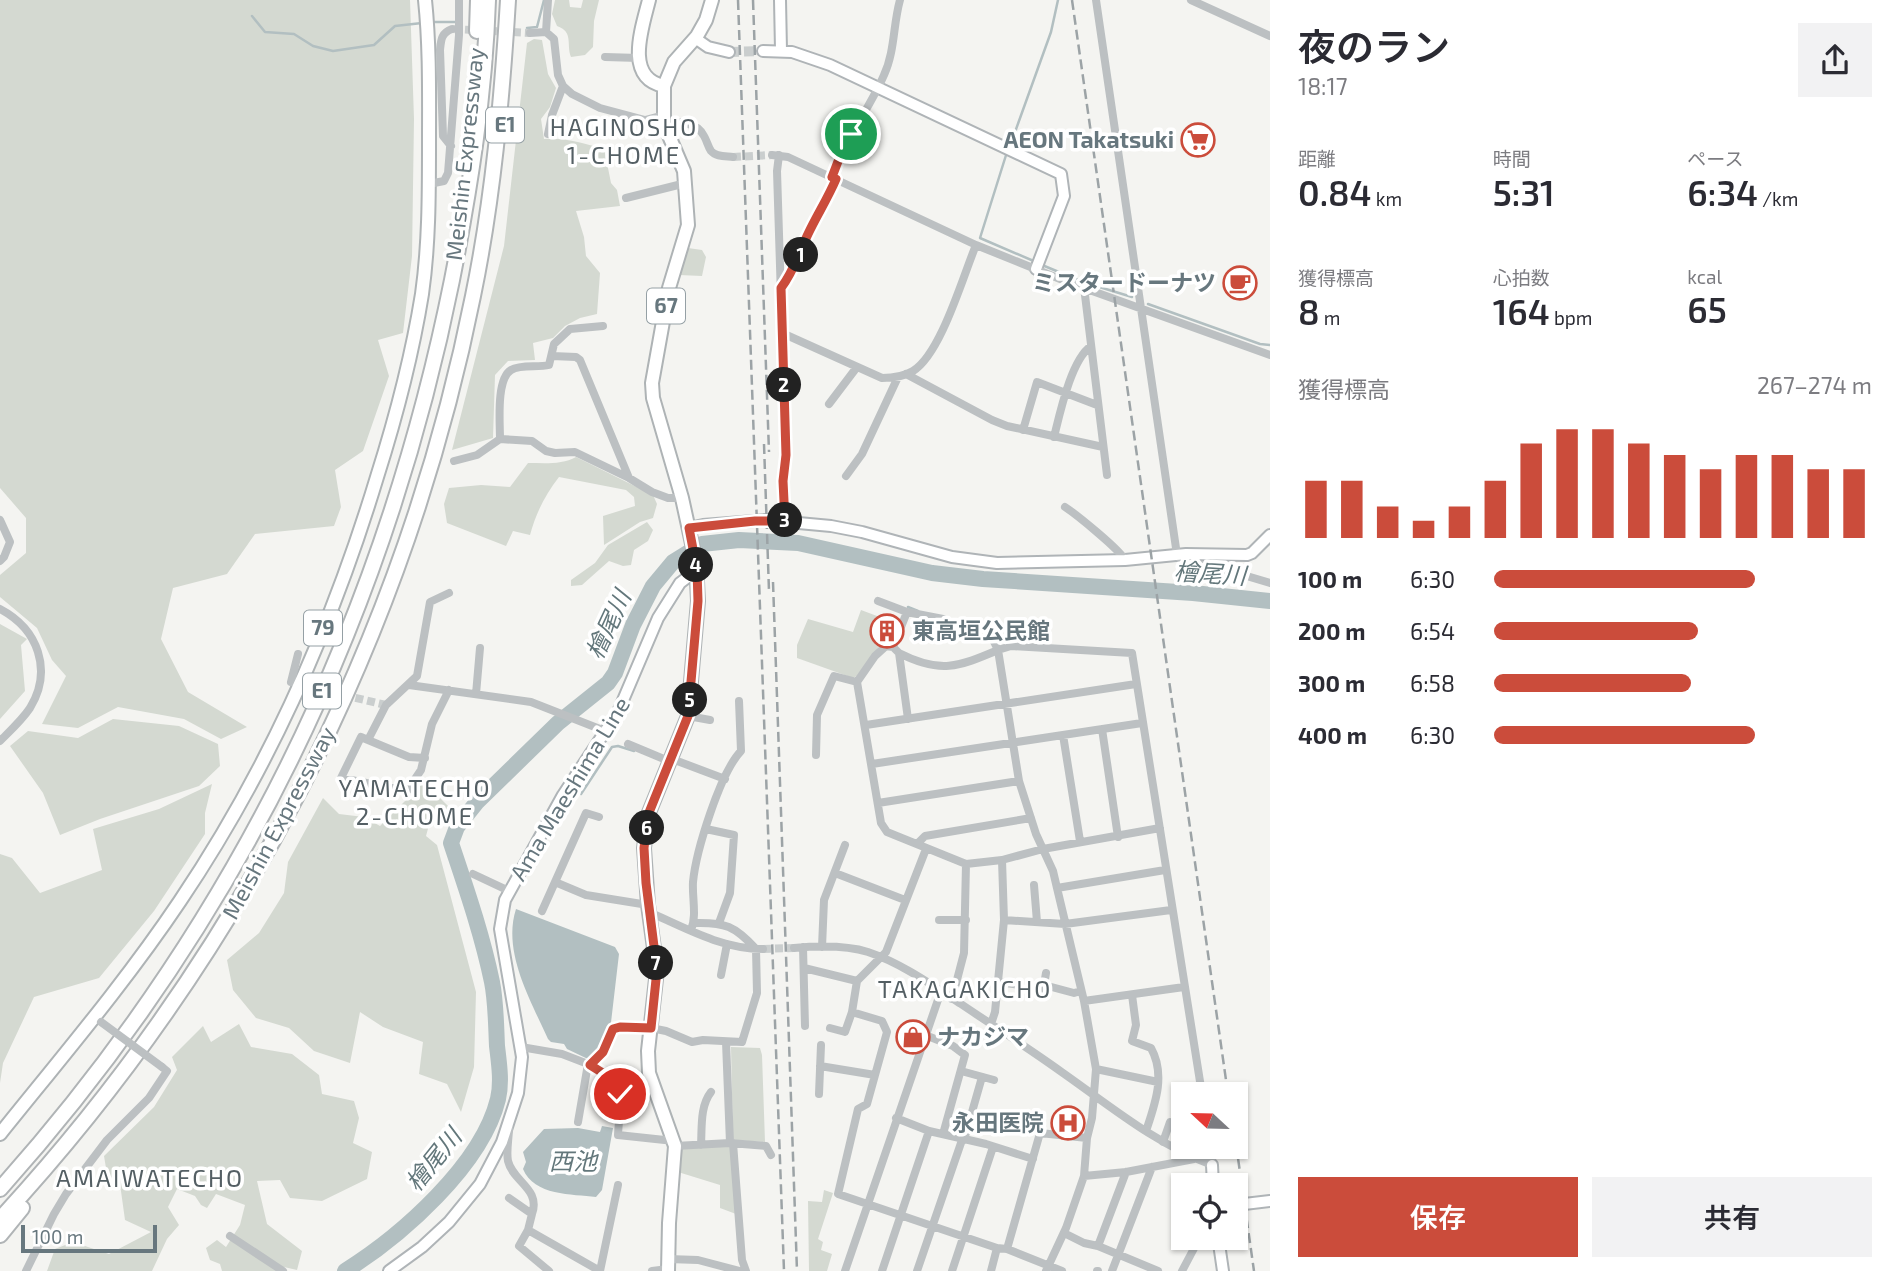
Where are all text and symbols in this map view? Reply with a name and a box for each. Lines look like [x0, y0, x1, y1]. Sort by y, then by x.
text: 夜のラン [1298, 23, 1450, 69]
button: share [1798, 23, 1872, 97]
street label: Meishin Expressway [439, 46, 489, 262]
text: 18:17 [1298, 72, 1347, 100]
pin [821, 104, 881, 164]
road number: E1 [486, 108, 524, 142]
district label: HAGINOSHO 1-CHOME [550, 112, 698, 169]
icon: arrive [832, 115, 870, 153]
supermarket icon: AEON Takatsuki [1179, 121, 1217, 159]
place label: AEON Takatsuki [1004, 125, 1174, 153]
text: 距離 [1298, 147, 1336, 170]
text: 時間 [1493, 147, 1531, 170]
text: ペース [1687, 147, 1743, 170]
text: 0.84 [1298, 171, 1372, 213]
text: 5:31 [1493, 171, 1555, 213]
text: 6:34 [1687, 171, 1758, 213]
text: km [1372, 187, 1402, 210]
text: /km [1758, 187, 1798, 210]
pin: 1 [784, 238, 818, 272]
text: 1 [796, 243, 805, 266]
cafe icon: ミスタードーナツ [1221, 264, 1259, 302]
text: kcal [1687, 265, 1722, 288]
text: 獲得標高 [1298, 266, 1374, 289]
text: 心拍数 [1493, 266, 1550, 289]
place label: ミスタードーナツ [1032, 268, 1216, 296]
road number: 67 [647, 288, 685, 324]
text: 65 [1687, 288, 1727, 330]
text: 8 [1298, 290, 1320, 332]
text: 164 [1493, 290, 1550, 332]
text: m [1320, 306, 1340, 329]
text: bpm [1550, 306, 1592, 329]
pin: 2 [766, 368, 802, 402]
text: 267–274 m [1757, 371, 1872, 399]
text: 2 [778, 373, 789, 396]
text: 獲得標高 [1298, 375, 1390, 403]
pin: 3 [768, 503, 802, 538]
text: 3 [779, 508, 790, 531]
pin: 4 [678, 548, 714, 582]
text: 4 [689, 553, 702, 576]
water label: 檜尾川 [1173, 556, 1250, 590]
text: 100 m [1298, 565, 1362, 593]
text: 6:30 [1410, 565, 1455, 593]
water label: 檜尾川 [579, 583, 637, 663]
road number: 79 [304, 610, 342, 646]
building icon: 東高垣公民館 [868, 612, 906, 650]
place label: 東高垣公民館 [912, 616, 1050, 644]
text: 200 m [1298, 617, 1366, 645]
text: 6:54 [1410, 617, 1455, 645]
text: 300 m [1298, 669, 1365, 697]
text: 6:58 [1410, 669, 1455, 697]
road number: E1 [303, 674, 341, 708]
pin: 5 [672, 682, 708, 718]
text: 5 [684, 688, 695, 711]
street label: Ama Maeshima Line [503, 692, 635, 885]
street label: Meishin Expressway [215, 721, 341, 924]
text: 400 m [1298, 721, 1367, 749]
text: 6:30 [1410, 721, 1455, 749]
district label: YAMATECHO 2-CHOME [339, 773, 491, 830]
pin: 6 [630, 810, 664, 846]
text: 6 [641, 816, 652, 839]
pin: 7 [638, 946, 674, 981]
text: 7 [650, 951, 661, 974]
district label: TAKAGAKICHO [878, 974, 1052, 1003]
shop icon: ナカジマ [894, 1018, 932, 1056]
place label: ナカジマ [937, 1022, 1029, 1050]
pin [590, 1064, 650, 1124]
icon: check [601, 1075, 639, 1113]
north arrow [1171, 1082, 1248, 1158]
map controls [1171, 1082, 1248, 1250]
hospital icon: 永田医院 [1049, 1104, 1087, 1142]
place label: 永田医院 [952, 1108, 1044, 1136]
water label: 檜尾川 [399, 1120, 469, 1196]
water label: 西池 [549, 1146, 599, 1175]
district label: AMAIWATECHO [56, 1163, 244, 1192]
button: locate [1171, 1173, 1248, 1250]
button: 保存 [1298, 1177, 1578, 1257]
button: 共有 [1592, 1177, 1872, 1257]
scale bar [21, 1222, 158, 1254]
text: 100 m [32, 1225, 83, 1248]

